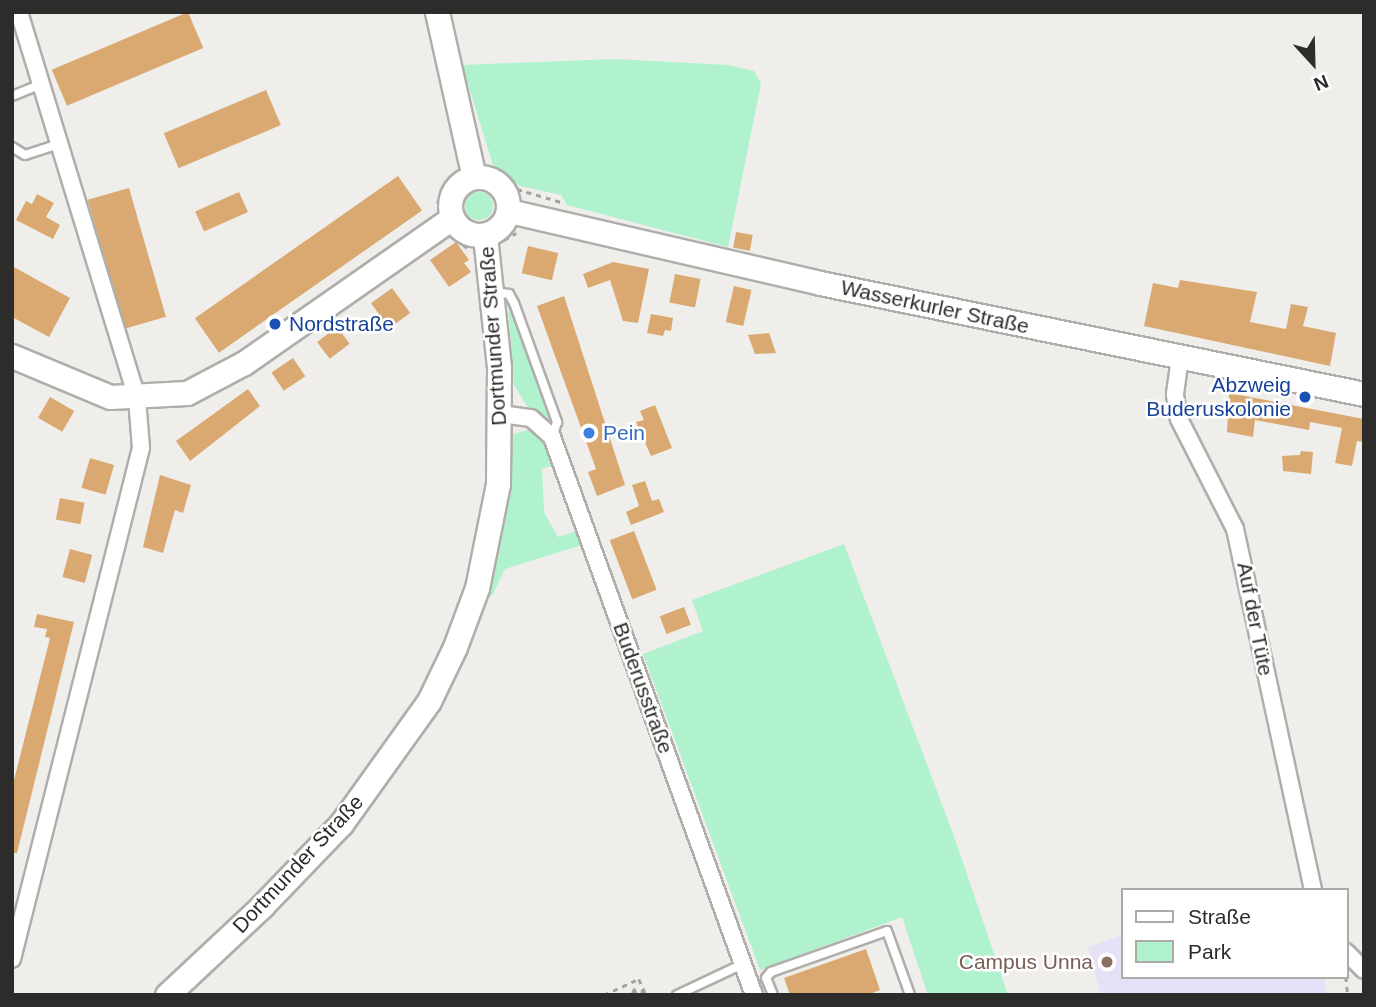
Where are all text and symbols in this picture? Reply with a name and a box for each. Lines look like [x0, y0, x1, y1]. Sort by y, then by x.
north arrow [1278, 28, 1348, 98]
text: N [1311, 71, 1331, 95]
street label: Dortmunder Straße [474, 245, 512, 427]
street label: Wasserkurler Straße [839, 275, 1031, 339]
place label: Nordstraße [289, 311, 394, 337]
marker: Nordstraße [267, 316, 283, 332]
place label: Abzweig Buderuskolonie [1146, 372, 1291, 422]
marker: Abzweig Buderuskolonie [1297, 389, 1313, 405]
place label: Pein [603, 420, 645, 446]
marker: Pein [581, 425, 597, 441]
street label: Auf der Tüte [1232, 560, 1278, 678]
street label: Buderusstraße [608, 619, 678, 757]
street label: Dortmunder Straße [227, 790, 369, 938]
legend [1120, 888, 1348, 979]
text: Straße [1188, 905, 1251, 928]
text: Park [1188, 940, 1231, 963]
place label: Campus Unna [959, 949, 1093, 975]
marker: Campus Unna [1099, 954, 1115, 970]

